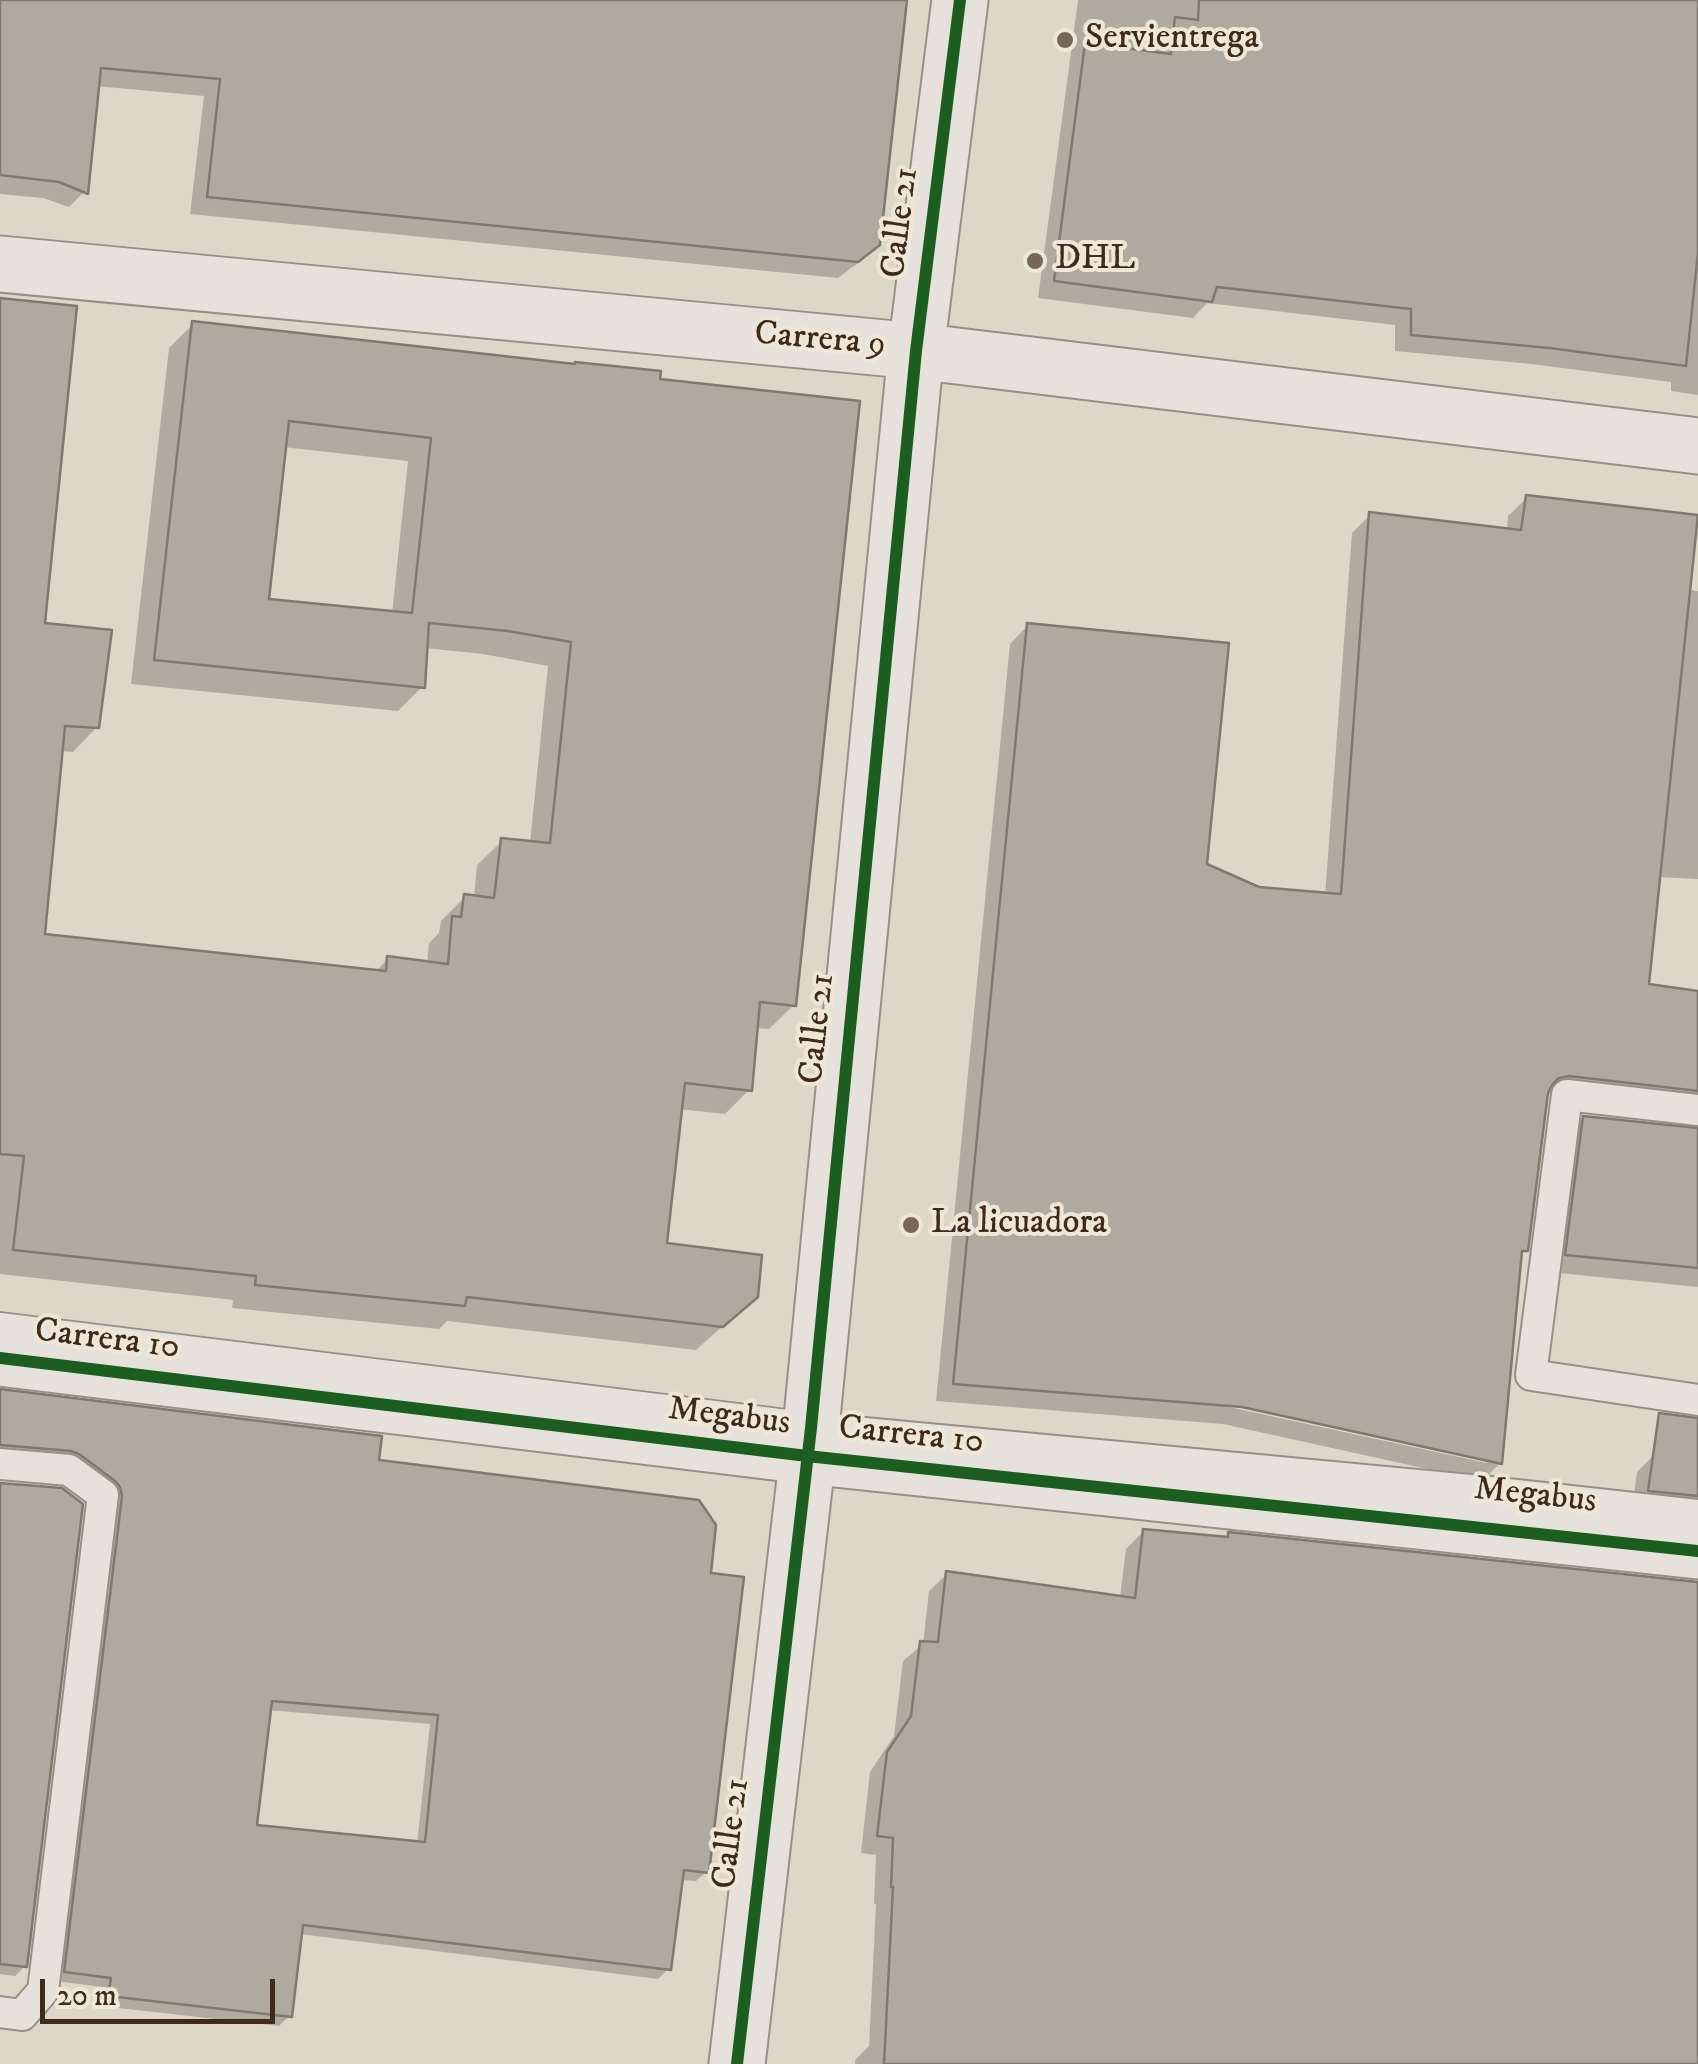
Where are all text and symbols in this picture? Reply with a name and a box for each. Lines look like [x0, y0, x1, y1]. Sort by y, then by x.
place label: Servientrega [1085, 19, 1259, 61]
marker: Servientrega [1054, 29, 1076, 51]
street label: Calle 21 [874, 165, 930, 281]
place label: DHL [1055, 240, 1135, 282]
marker: DHL [1024, 250, 1046, 272]
street label: Carrera 9 [753, 314, 887, 368]
street label: Calle 21 [792, 972, 846, 1086]
place label: La licuadora [931, 1204, 1107, 1246]
marker: La licuadora [900, 1214, 922, 1236]
street label: Carrera 10 [32, 1311, 182, 1371]
street label: Megabus [665, 1390, 793, 1446]
street label: Carrera 10 [836, 1409, 986, 1465]
street label: Megabus [1472, 1470, 1598, 1524]
street label: Calle 21 [705, 1776, 761, 1892]
scale bar [45, 1959, 280, 2021]
text: 20 m [57, 1978, 117, 2015]

